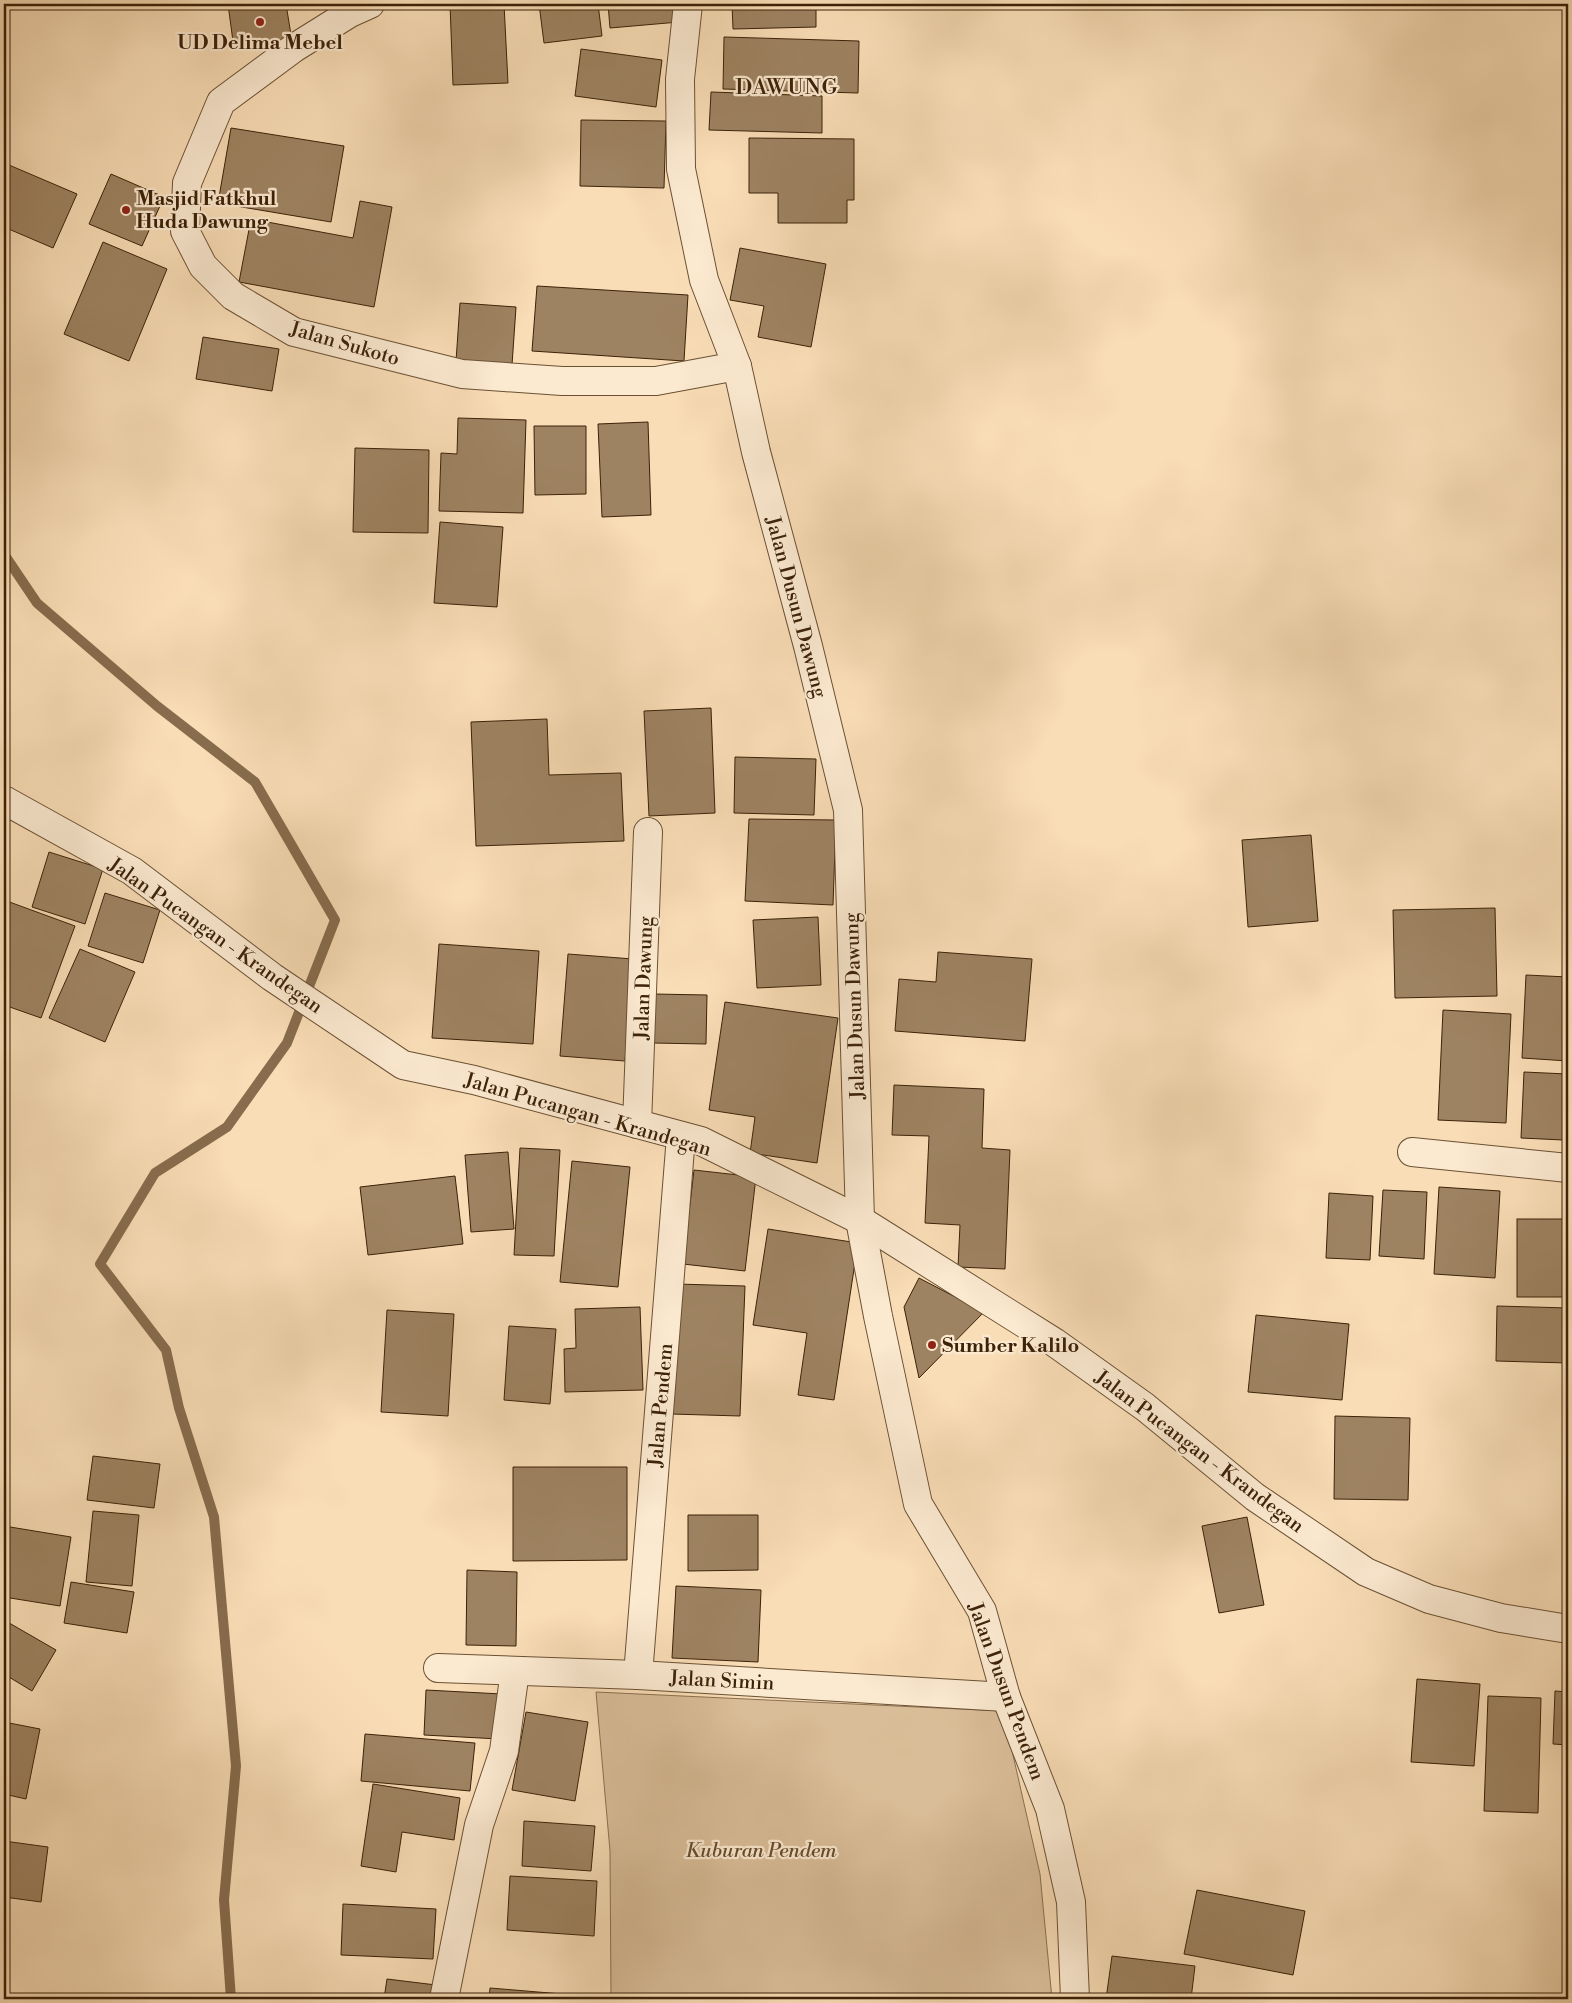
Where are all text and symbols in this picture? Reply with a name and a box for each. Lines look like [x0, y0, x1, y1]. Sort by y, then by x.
marker: UD Delima Mebel [254, 16, 266, 28]
place label: UD Delima Mebel [177, 31, 343, 56]
district label: DAWUNG [735, 74, 839, 101]
place label: Masjid Fatkhul Huda Dawung [136, 187, 277, 235]
marker: Masjid Fatkhul Huda Dawung [120, 204, 132, 216]
street label: Jalan Sukoto [286, 317, 402, 372]
street label: Jalan Dusun Dawung [759, 513, 832, 701]
street label: Jalan Pucangan - Krandegan [102, 852, 327, 1020]
street label: Jalan Dusun Dawung [840, 912, 871, 1101]
street label: Jalan Dawung [630, 915, 659, 1041]
street label: Jalan Pucangan - Krandegan [460, 1068, 714, 1163]
place label: Sumber Kalilo [942, 1334, 1079, 1359]
marker: Sumber Kalilo [926, 1339, 938, 1351]
street label: Jalan Pendem [644, 1342, 679, 1469]
street label: Jalan Pucangan - Krandegan [1089, 1365, 1309, 1539]
street label: Jalan Dusun Pendem [961, 1598, 1050, 1784]
street label: Jalan Simin [668, 1666, 775, 1697]
park label: Kuburan Pendem [686, 1839, 837, 1864]

